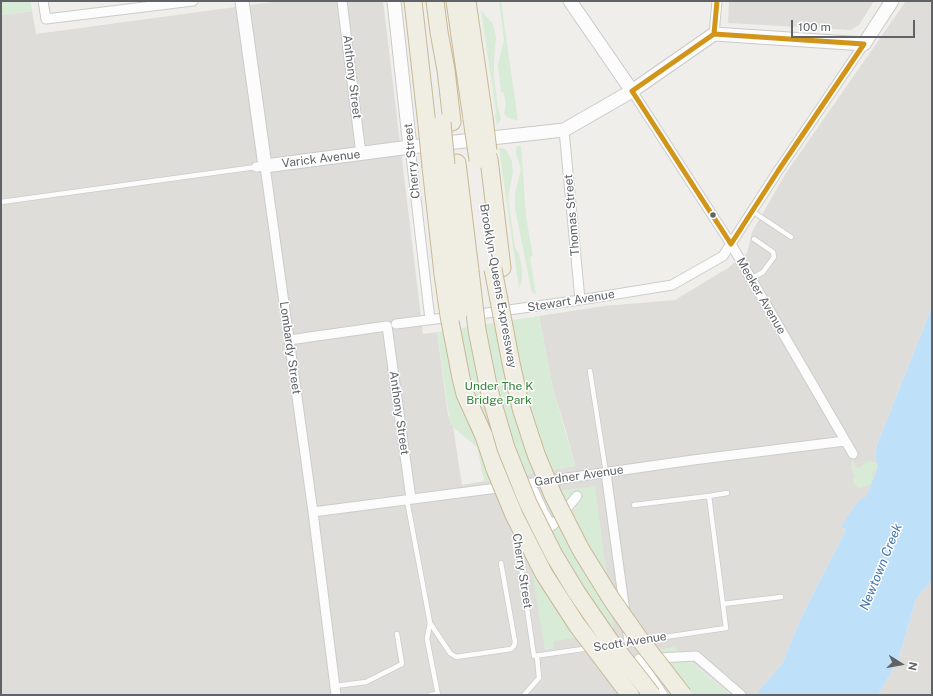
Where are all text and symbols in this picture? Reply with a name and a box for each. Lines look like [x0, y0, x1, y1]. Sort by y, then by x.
scale bar [793, 12, 917, 38]
text: 100 m [798, 20, 831, 34]
street label: Anthony Street [340, 34, 364, 120]
street label: Cherry Street [401, 123, 423, 199]
street label: Varick Avenue [281, 147, 361, 171]
street label: Thomas Street [561, 174, 583, 256]
street label: Brooklyn-Queens Expressway [476, 203, 520, 369]
unlabelled marker [708, 210, 718, 220]
street label: Meeker Avenue [733, 255, 789, 337]
street label: Stewart Avenue [526, 287, 616, 315]
street label: Lombardy Street [276, 301, 304, 395]
street label: Anthony Street [386, 370, 412, 456]
park label: Under The K Bridge Park [465, 379, 533, 407]
street label: Gardner Avenue [534, 463, 624, 489]
water label: Newtown Creek [856, 521, 906, 613]
street label: Cherry Street [509, 532, 535, 610]
street label: Scott Avenue [592, 629, 668, 655]
north arrow [881, 644, 921, 684]
text: N [906, 661, 919, 672]

